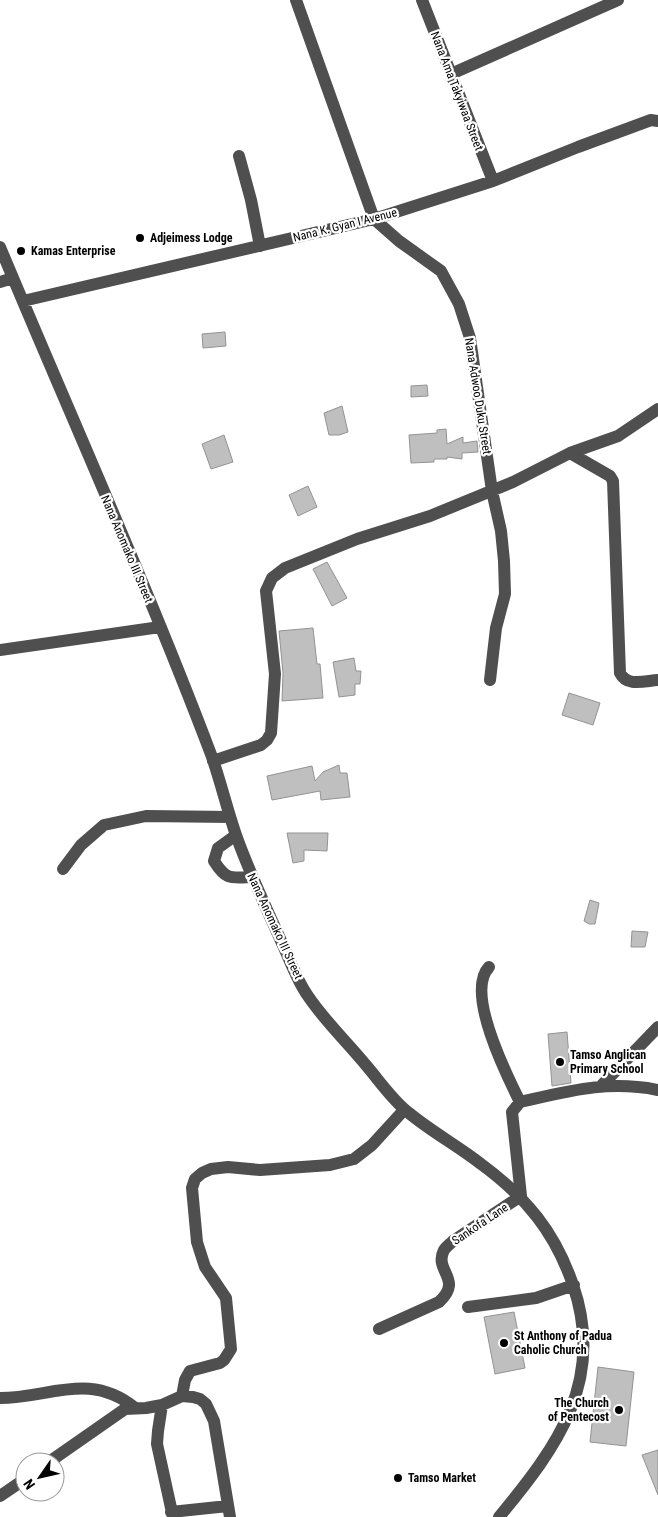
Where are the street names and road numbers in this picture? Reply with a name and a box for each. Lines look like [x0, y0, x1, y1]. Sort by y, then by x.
street label: Nana Ama Takyiwaa Street [428, 29, 486, 153]
street label: Nana K. Gyan I Avenue [292, 205, 399, 245]
street label: Nana Adwoo Duku Street [462, 337, 494, 456]
street label: Nana Anomako III Street [98, 493, 156, 605]
street label: Nana Anomako III Street [244, 871, 306, 982]
street label: Sankofa Lane [449, 1200, 511, 1248]

